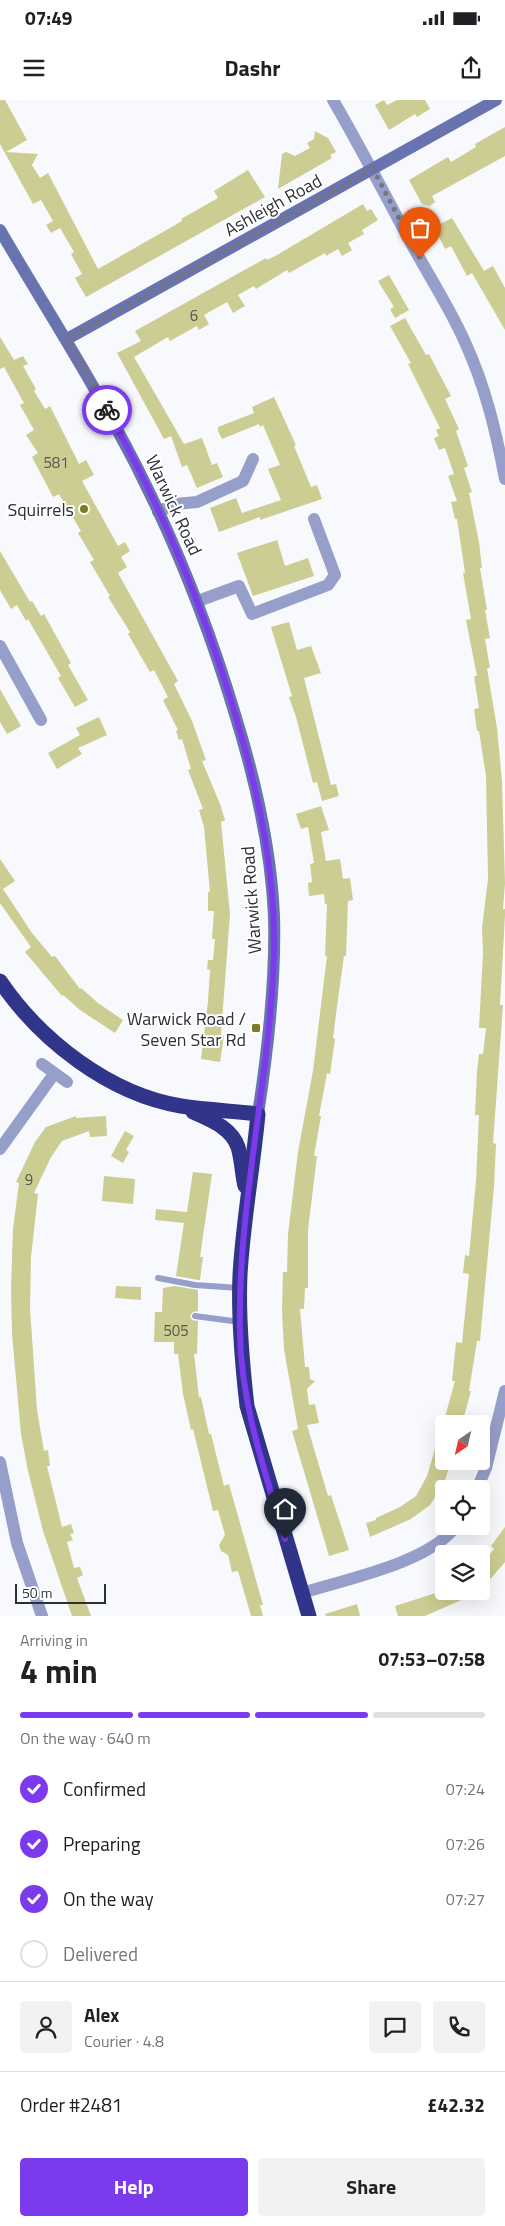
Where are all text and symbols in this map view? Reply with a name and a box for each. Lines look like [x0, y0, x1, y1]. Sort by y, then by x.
text: 07:49 [25, 3, 72, 32]
text: Dashr [224, 51, 281, 85]
icon: menu [20, 54, 48, 82]
icon: share [457, 54, 485, 82]
street label: Ashleigh Road [219, 167, 327, 243]
pin [399, 207, 441, 258]
icon: bag [406, 214, 434, 242]
house number: 6 [190, 304, 198, 327]
courier [82, 385, 132, 435]
icon: bike [93, 396, 121, 424]
street label: Warwick Road [139, 450, 209, 560]
house number: 581 [43, 451, 69, 474]
place label: Squirrels [7, 496, 74, 523]
marker: Squirrels [78, 503, 90, 515]
street label: Warwick Road [234, 845, 268, 955]
place label: Warwick Road / Seven Star Rd [127, 1005, 246, 1053]
marker: Warwick Road / Seven Star Rd [250, 1022, 262, 1034]
house number: 9 [25, 1168, 33, 1191]
house number: 505 [163, 1319, 189, 1342]
north arrow [435, 1415, 490, 1470]
map controls [435, 1415, 490, 1600]
button: locate [435, 1480, 490, 1535]
pin [264, 1488, 306, 1539]
icon: home [271, 1495, 299, 1523]
button: layers [435, 1545, 490, 1600]
scale bar [15, 1581, 106, 1604]
text: 50 m [22, 1582, 52, 1603]
text: Arriving in [20, 1628, 88, 1652]
text: 07:53–07:58 [378, 1644, 485, 1673]
text: 4 min [20, 1647, 98, 1695]
text: On the way · 640 m [20, 1726, 151, 1750]
text: Confirmed [63, 1774, 146, 1803]
icon: check [20, 1775, 48, 1803]
text: 07:24 [446, 1777, 485, 1801]
text: Preparing [63, 1829, 140, 1858]
icon: check [20, 1830, 48, 1858]
text: 07:26 [446, 1832, 485, 1856]
text: On the way [63, 1884, 154, 1913]
icon: check [20, 1885, 48, 1913]
text: 07:27 [446, 1887, 485, 1911]
text: Delivered [63, 1939, 138, 1968]
text: Alex [84, 2000, 119, 2029]
button: person [20, 2001, 72, 2053]
button: chat [369, 2001, 421, 2053]
button: phone [433, 2001, 485, 2053]
text: Courier · 4.8 [84, 2029, 164, 2053]
text: Order #2481 [20, 2090, 122, 2119]
text: £42.32 [427, 2090, 485, 2119]
button: Help [20, 2158, 248, 2216]
button: Share [258, 2158, 485, 2216]

